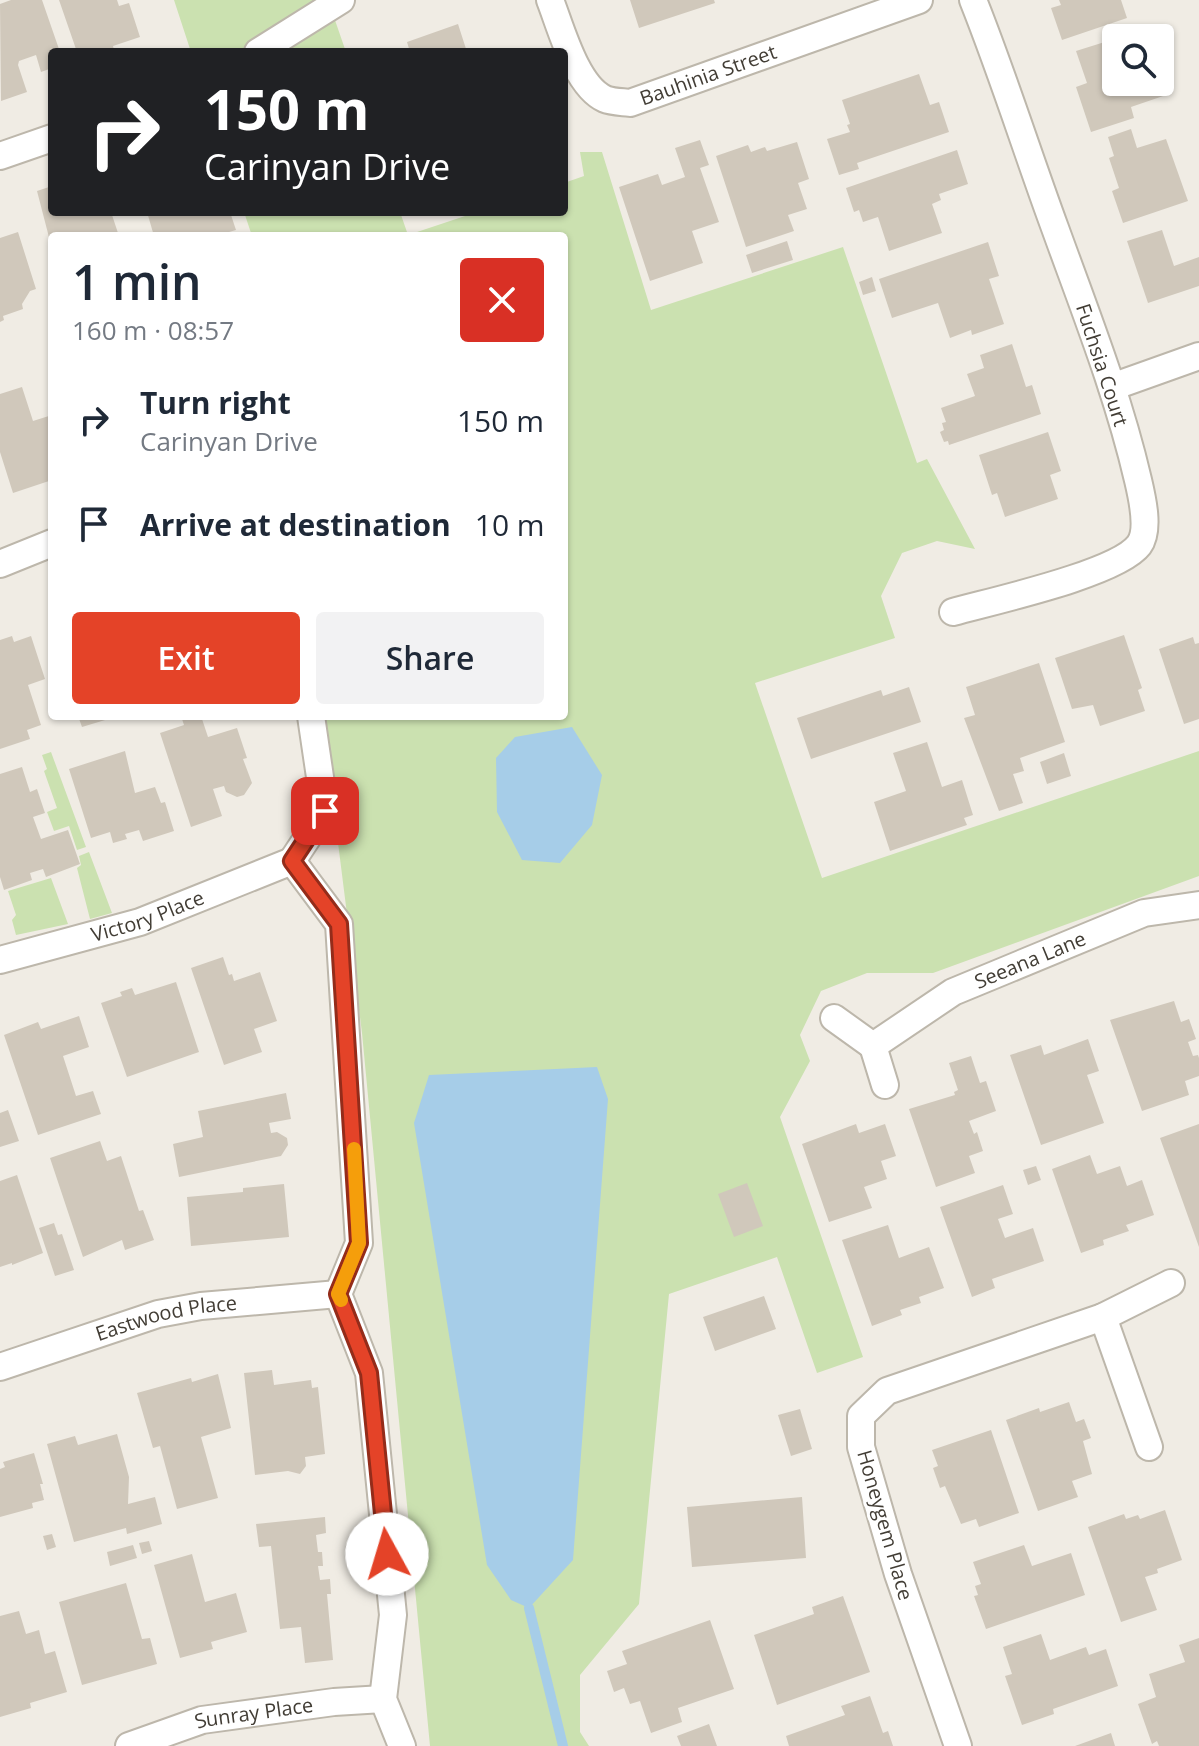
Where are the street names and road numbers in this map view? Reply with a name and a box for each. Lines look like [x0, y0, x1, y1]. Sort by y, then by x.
street label: Bauhinia Street [636, 38, 780, 111]
street label: Fuchsia Court [1070, 300, 1135, 430]
street label: Victory Place [88, 884, 208, 948]
street label: Seeana Lane [970, 925, 1090, 995]
street label: Eastwood Place [92, 1289, 238, 1347]
street label: Honeygem Place [851, 1447, 920, 1603]
street label: Sunray Place [191, 1691, 315, 1735]

